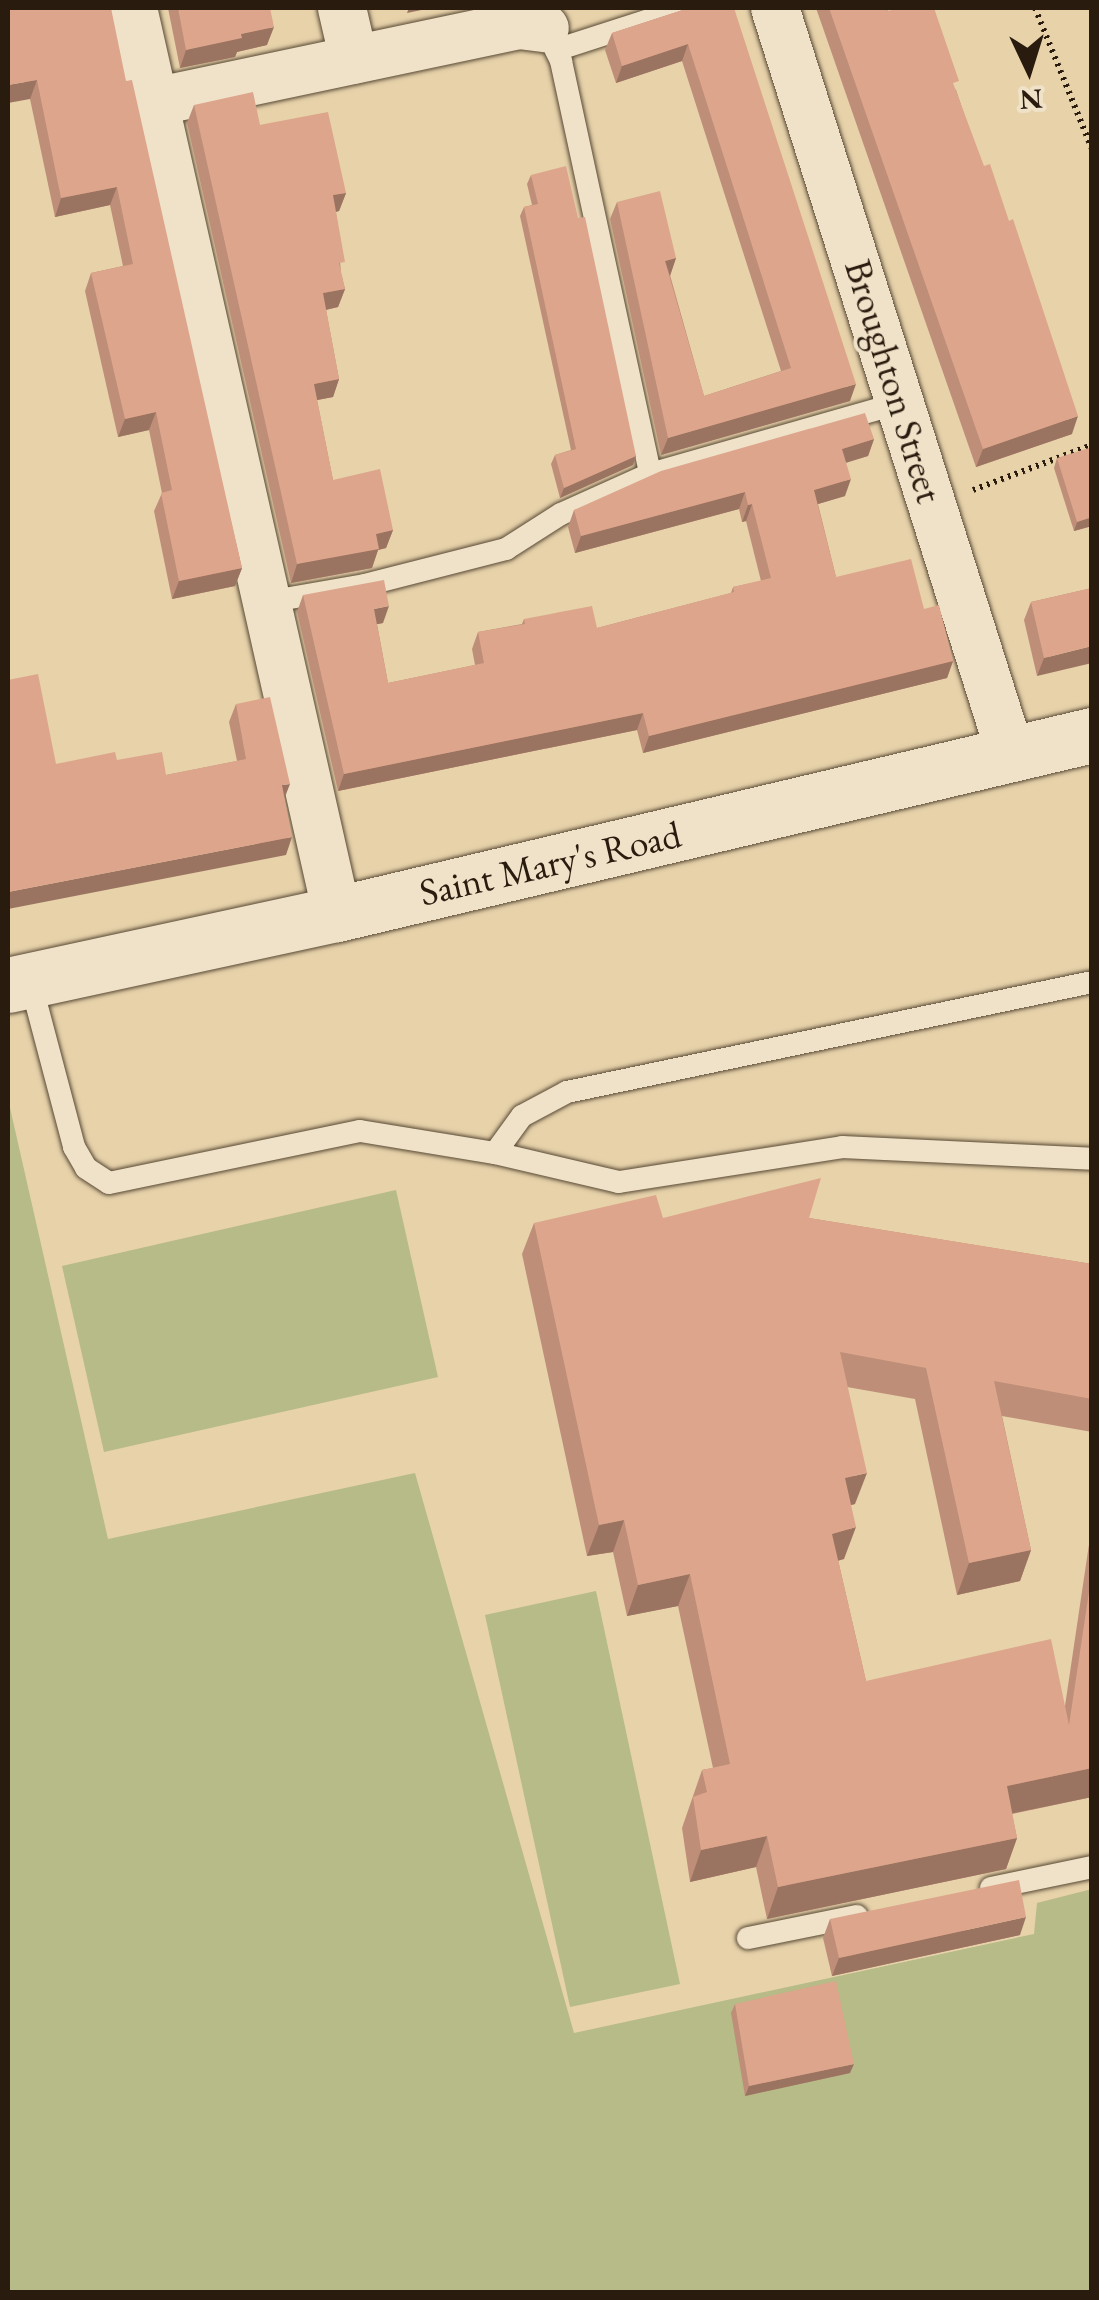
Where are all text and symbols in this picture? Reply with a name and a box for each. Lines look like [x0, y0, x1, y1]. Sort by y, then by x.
north arrow [979, 20, 1079, 120]
text: N [1019, 81, 1044, 119]
street label: Broughton Street [835, 254, 953, 508]
street label: Saint Mary's Road [415, 811, 685, 915]

